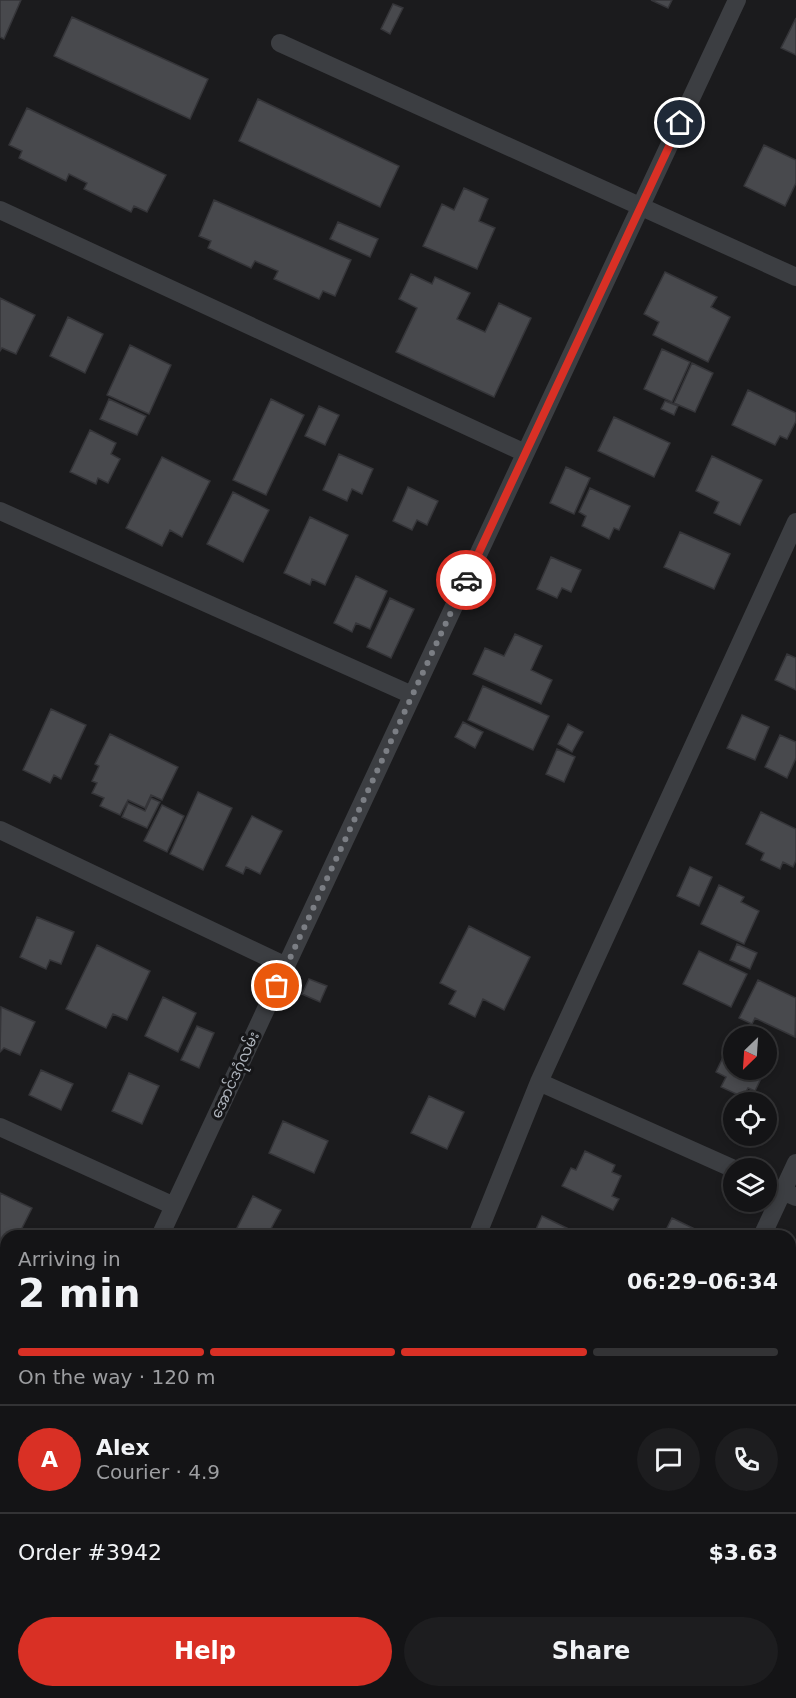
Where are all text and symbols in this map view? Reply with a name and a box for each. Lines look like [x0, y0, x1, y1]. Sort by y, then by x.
pin [654, 97, 705, 148]
icon: home [663, 106, 696, 139]
courier [436, 550, 496, 610]
icon: car [450, 564, 483, 597]
pin [251, 960, 302, 1011]
icon: bag [260, 969, 293, 1002]
north arrow [723, 1026, 777, 1080]
map controls [723, 1026, 777, 1212]
street label: အောင်ဒဂုံလမ်း [206, 1028, 266, 1123]
button: locate [723, 1092, 777, 1146]
button: layers [723, 1158, 777, 1212]
text: Arriving in [18, 1247, 121, 1271]
text: 06:29–06:34 [627, 1269, 778, 1294]
text: 2 min [18, 1271, 140, 1316]
text: On the way · 120 m [18, 1365, 216, 1389]
button: chat [637, 1428, 700, 1491]
button: phone [715, 1428, 778, 1491]
text: Alex [96, 1435, 150, 1460]
text: A [41, 1447, 58, 1472]
text: Courier · 4.9 [96, 1460, 220, 1484]
text: Order #3942 [18, 1540, 162, 1565]
text: $3.63 [708, 1540, 778, 1565]
button: Help [18, 1617, 392, 1686]
button: Share [404, 1617, 778, 1686]

